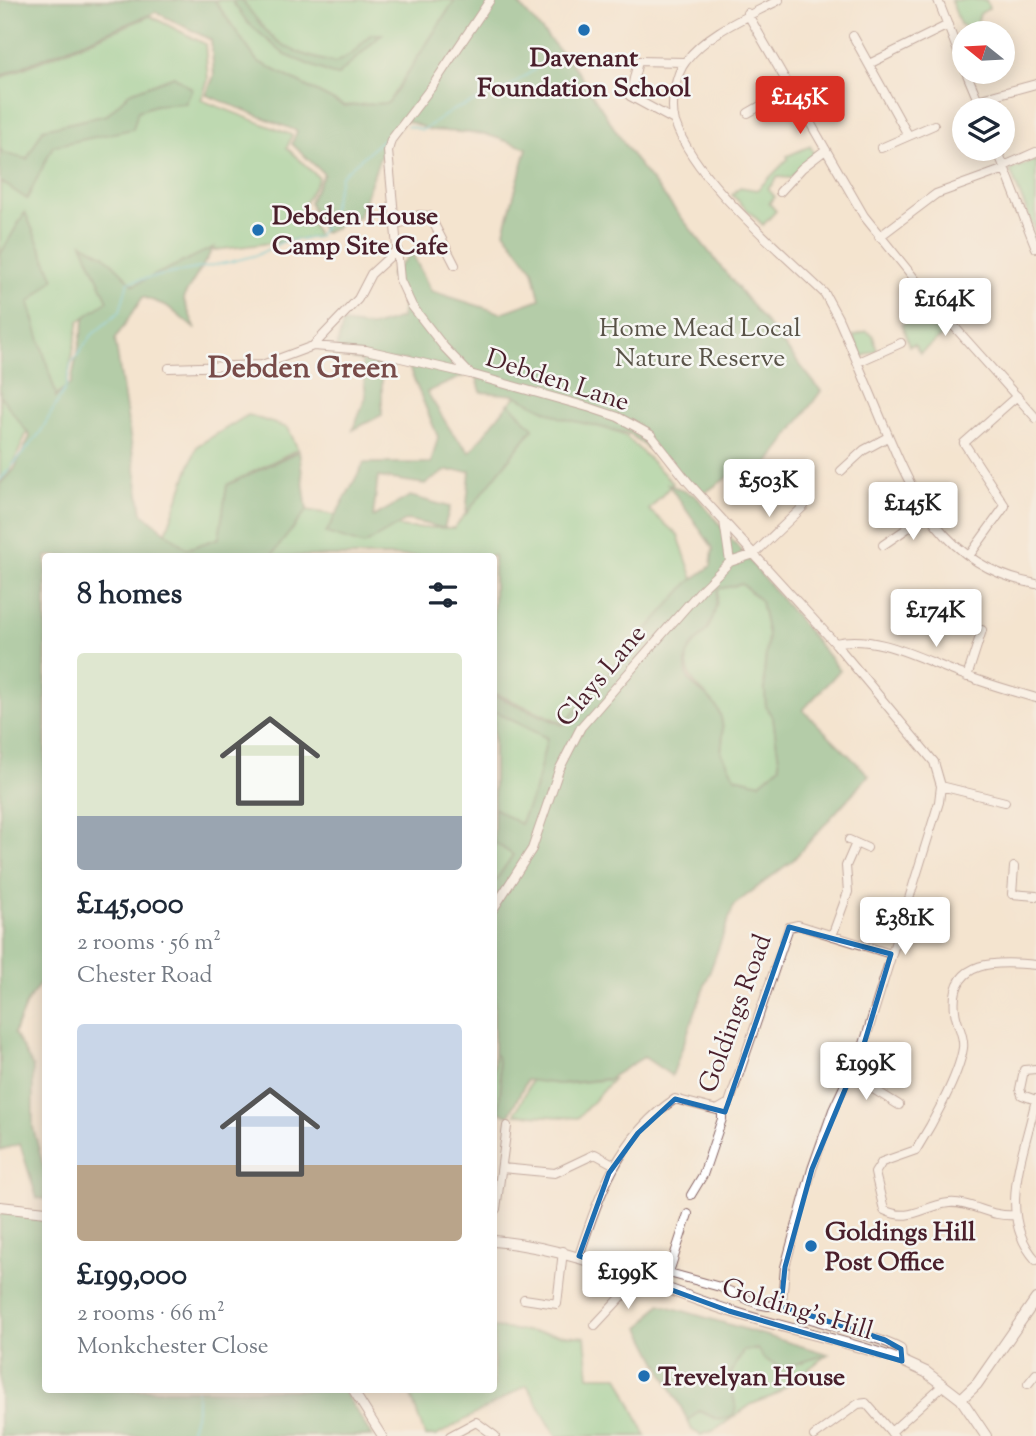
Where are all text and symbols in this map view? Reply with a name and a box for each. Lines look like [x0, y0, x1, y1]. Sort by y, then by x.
north arrow [952, 21, 1015, 84]
map controls [952, 21, 1015, 161]
marker: Davenant Foundation School [576, 22, 592, 38]
place label: Davenant Foundation School [477, 41, 692, 108]
pin: £145K [751, 76, 849, 136]
text: £145K [772, 82, 828, 115]
button: layers [952, 98, 1015, 161]
place label: Debden House Camp Site Cafe [272, 199, 448, 266]
marker: Debden House Camp Site Cafe [250, 222, 266, 238]
pin: £164K [896, 278, 994, 338]
text: £164K [915, 284, 975, 317]
park label: Home Mead Local Nature Reserve [599, 311, 801, 378]
street label: Debden Lane [481, 341, 634, 422]
district label: Debden Green [208, 348, 398, 391]
pin: £503K [720, 460, 818, 519]
text: £503K [740, 465, 798, 498]
pin: £145K [864, 482, 962, 542]
text: £145K [885, 488, 941, 521]
text: 8 homes [77, 574, 182, 617]
icon: filters [424, 576, 462, 614]
pin: £174K [887, 590, 985, 649]
text: £174K [907, 595, 965, 628]
street label: Clays Lane [548, 617, 656, 736]
icon: home [207, 698, 333, 824]
text: £145,000 [77, 884, 184, 927]
pin: £381K [856, 898, 954, 957]
text: £381K [876, 903, 934, 936]
text: 2 rooms · 56 m² [77, 927, 221, 960]
street label: Goldings Road [691, 929, 782, 1098]
text: Chester Road [77, 960, 212, 993]
pin: £199K [817, 1042, 915, 1102]
text: £199K [836, 1048, 896, 1081]
icon: home [207, 1069, 333, 1195]
place label: Goldings Hill Post Office [825, 1215, 976, 1282]
marker: Goldings Hill Post Office [803, 1238, 819, 1254]
pin: £199K [579, 1252, 677, 1311]
text: £199,000 [77, 1255, 187, 1298]
text: £199K [598, 1257, 658, 1290]
street label: Golding's Hill [717, 1270, 878, 1351]
text: 2 rooms · 66 m² [77, 1298, 225, 1331]
text: Monkchester Close [77, 1331, 269, 1364]
place label: Trevelyan House [658, 1360, 845, 1397]
marker: Trevelyan House [636, 1368, 652, 1384]

